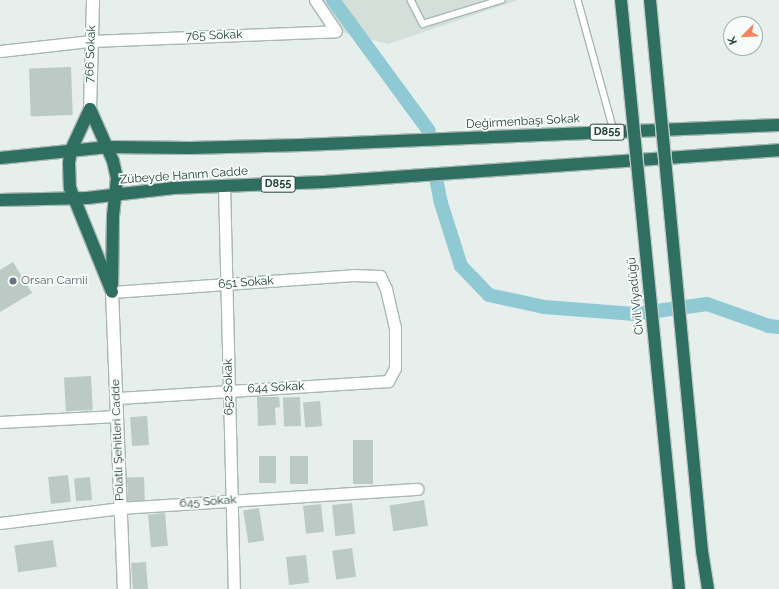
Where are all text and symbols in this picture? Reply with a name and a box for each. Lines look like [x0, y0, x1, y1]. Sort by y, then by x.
north arrow [723, 16, 763, 56]
street label: 766 Sokak [83, 25, 99, 83]
street label: 765 Sokak [185, 28, 243, 44]
text: K [725, 35, 740, 47]
street label: Değirmenbaşı Sokak [466, 112, 580, 132]
road number: D855 [589, 123, 625, 141]
street label: Zübeyde Hanım Cadde [119, 164, 249, 188]
road number: D855 [260, 175, 296, 193]
street label: Civil Viyadüğü [625, 256, 647, 336]
place label: Orsan Camii [21, 274, 88, 288]
street label: 651 Sokak [218, 274, 274, 292]
marker: Orsan Camii [8, 276, 18, 286]
street label: 652 Sokak [221, 359, 237, 415]
street label: Polatlı Şehitleri Cadde [109, 379, 127, 501]
street label: 644 Sokak [247, 379, 305, 397]
street label: 645 Sokak [179, 493, 237, 511]

